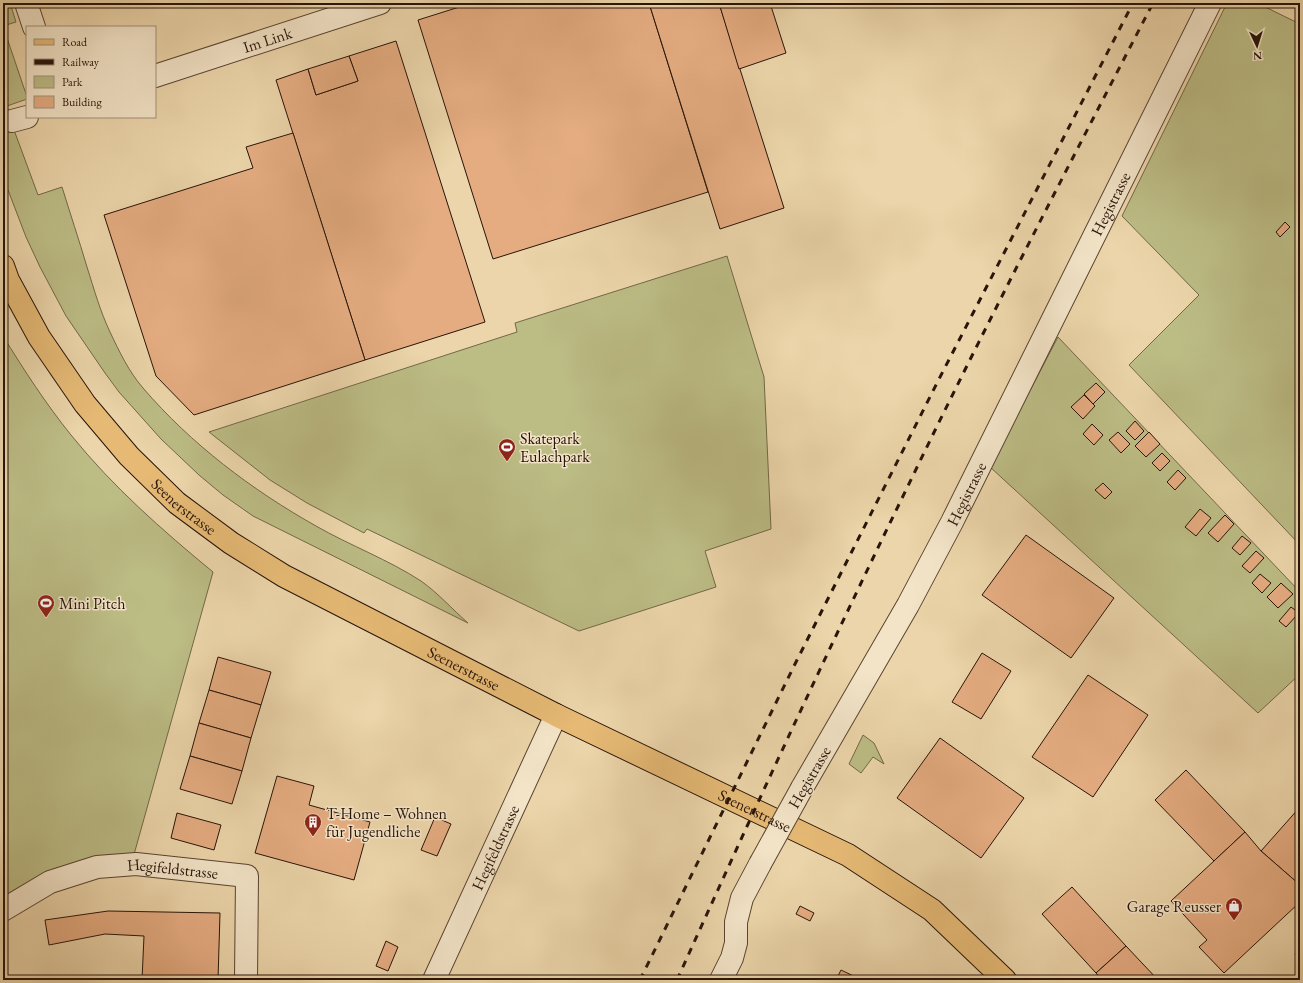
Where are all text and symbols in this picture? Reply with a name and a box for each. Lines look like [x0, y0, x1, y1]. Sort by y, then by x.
street label: Im Link [240, 22, 295, 58]
legend [26, 26, 156, 118]
north arrow [1237, 26, 1277, 66]
text: Road [62, 34, 88, 50]
text: N [1253, 49, 1263, 63]
text: Railway [62, 54, 100, 70]
text: Park [62, 74, 83, 90]
text: Building [62, 94, 103, 110]
street label: Hegistrasse [1086, 168, 1135, 239]
place label: Skatepark Eulachpark [520, 428, 590, 467]
sports icon: Skatepark Eulachpark [497, 437, 517, 462]
street label: Hegistrasse [942, 459, 991, 529]
street label: Seenerstrasse [147, 474, 221, 540]
sports icon: Mini Pitch [36, 593, 56, 618]
place label: Mini Pitch [59, 593, 125, 614]
street label: Seenerstrasse [424, 641, 503, 696]
street label: Hegistrasse [783, 742, 836, 812]
street label: Seenerstrasse [715, 784, 795, 837]
street label: Hegifeldstrasse [467, 802, 524, 894]
place label: T-Home – Wohnen für Jugendliche [326, 803, 448, 842]
building icon: T-Home – Wohnen für Jugendliche [303, 812, 323, 837]
street label: Hegifeldstrasse [126, 854, 219, 884]
place label: Garage Reusser [1127, 896, 1222, 917]
shop icon: Garage Reusser [1224, 896, 1244, 921]

